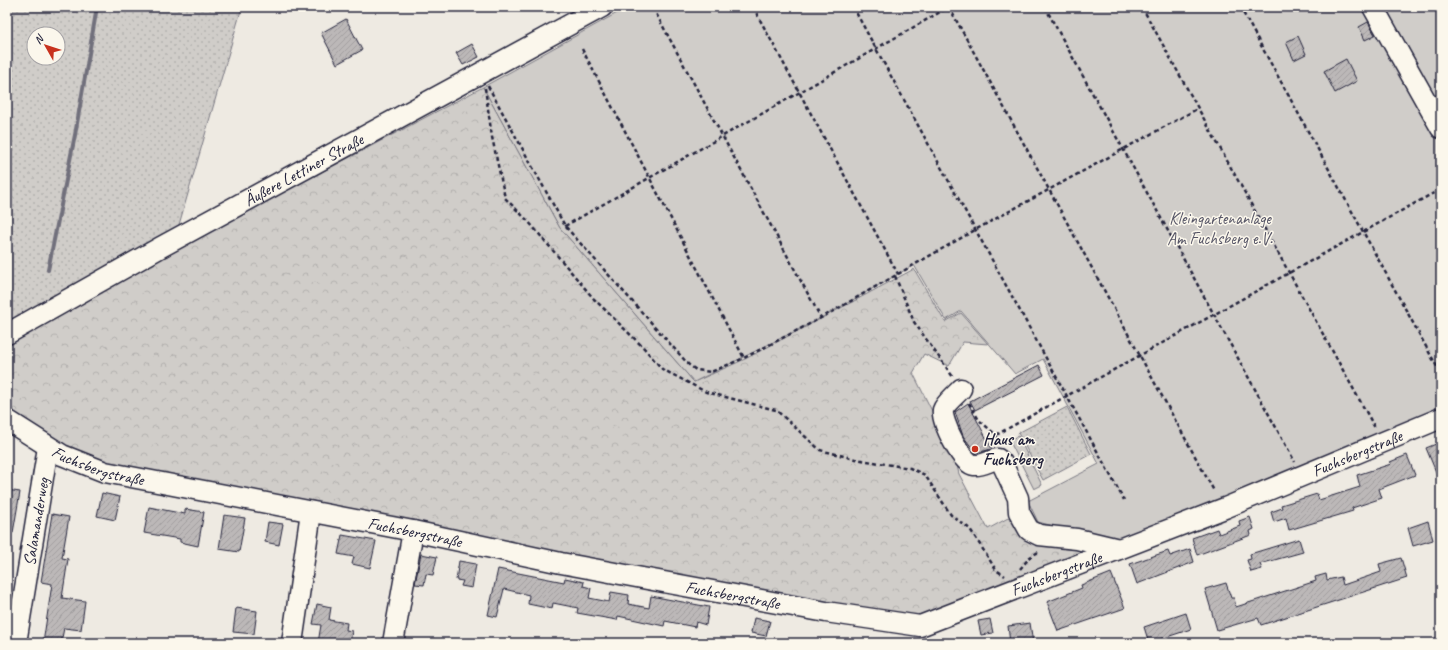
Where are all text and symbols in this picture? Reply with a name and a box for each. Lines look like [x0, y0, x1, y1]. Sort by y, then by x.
north arrow [26, 26, 66, 66]
text: N [31, 31, 47, 47]
street label: Äußere Lettiner Straße [240, 128, 368, 211]
park label: Kleingartenanlage Am Fuchsberg e.V. [1167, 208, 1273, 249]
street label: Fuchsbergstraße [1309, 425, 1407, 482]
place label: Haus am Fuchsberg [983, 429, 1044, 470]
street label: Fuchsbergstraße [48, 441, 147, 490]
marker: Haus am Fuchsberg [970, 444, 980, 454]
street label: Salamanderweg [19, 475, 54, 567]
street label: Fuchsbergstraße [366, 513, 465, 553]
street label: Fuchsbergstraße [1008, 546, 1106, 601]
street label: Fuchsbergstraße [684, 576, 783, 614]

